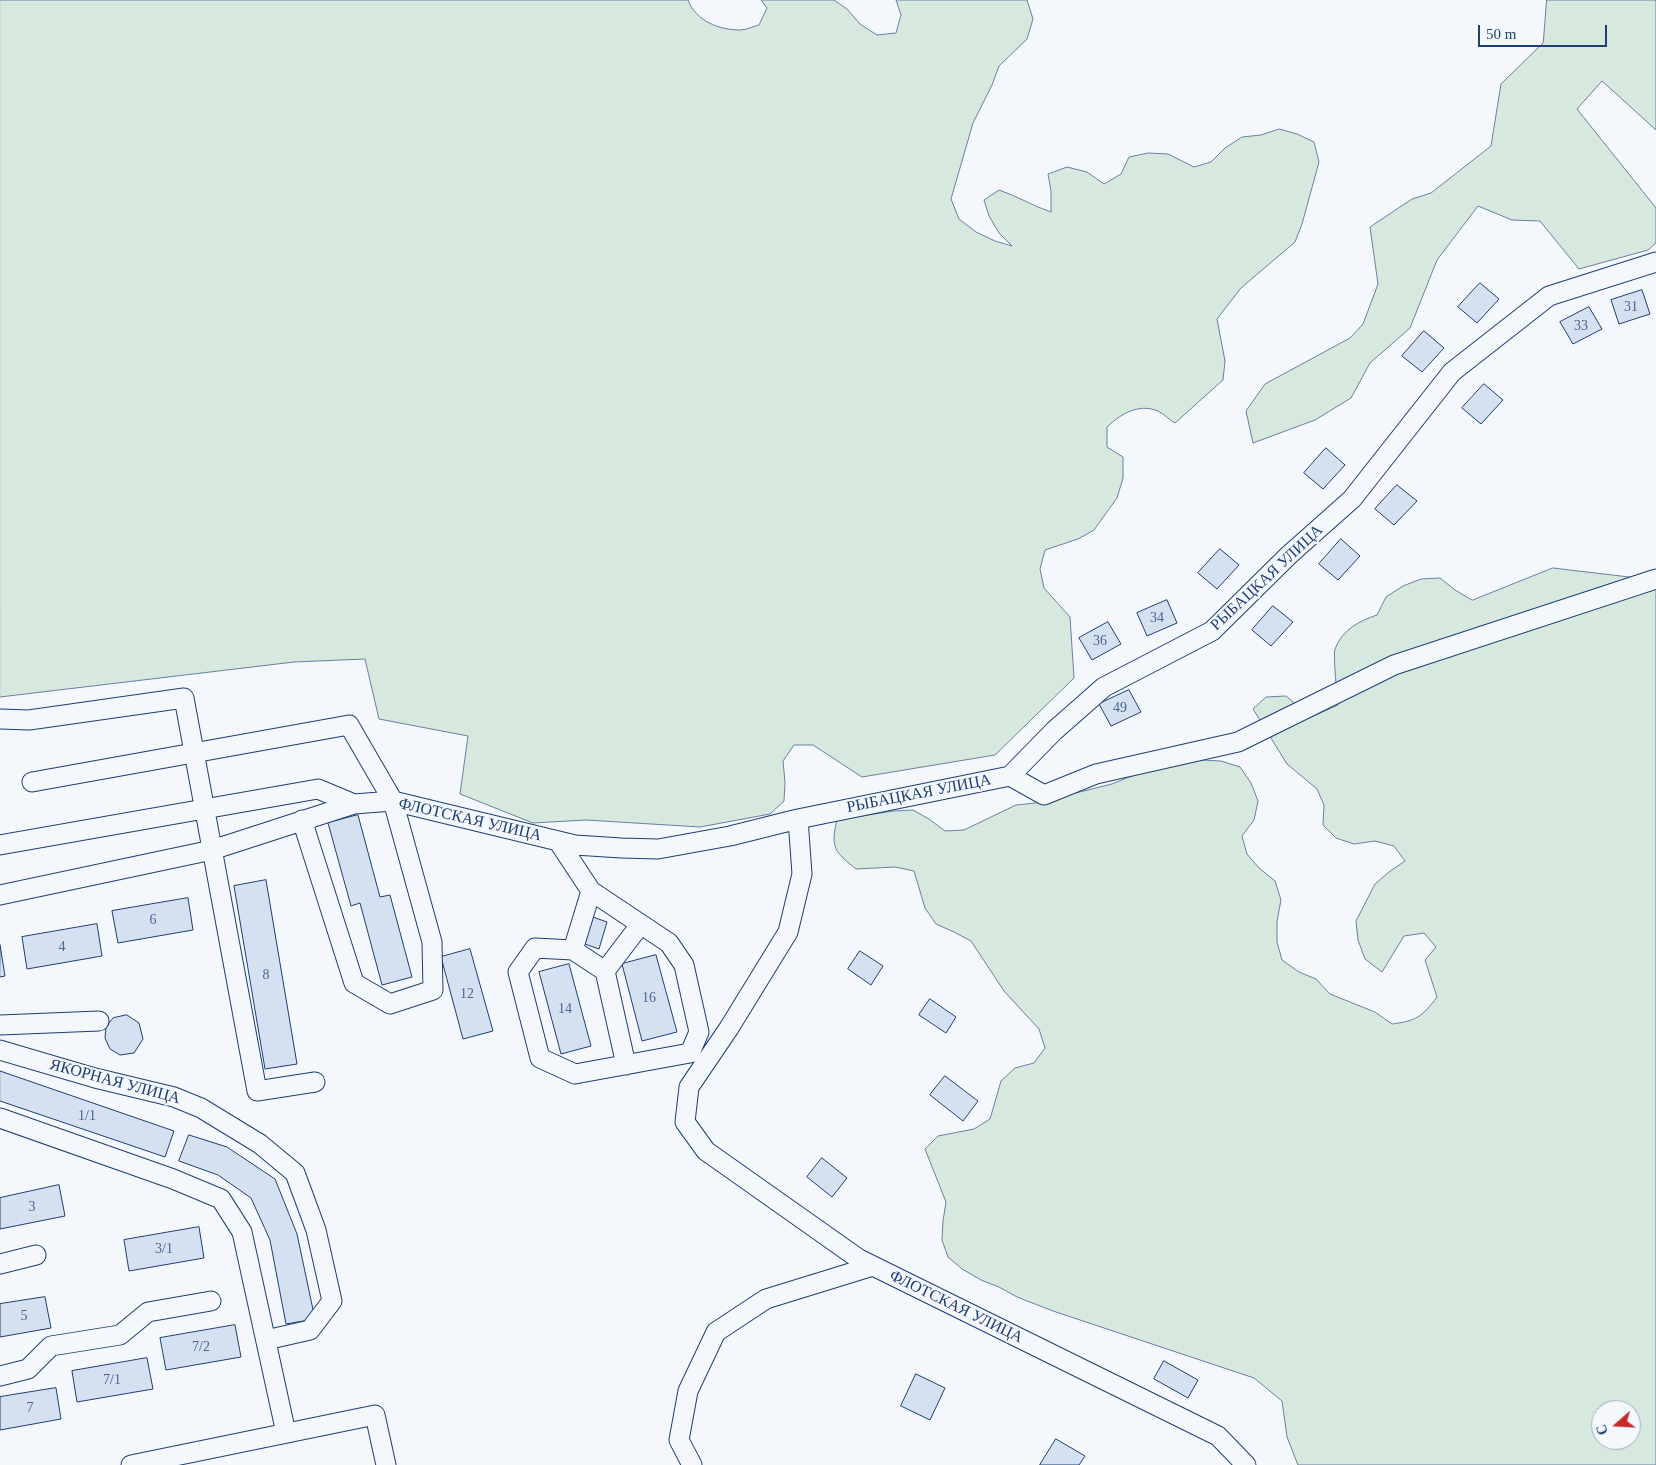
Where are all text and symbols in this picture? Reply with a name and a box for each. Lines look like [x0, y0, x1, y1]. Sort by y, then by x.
scale bar [1481, 15, 1610, 47]
text: 50 m [1486, 26, 1516, 42]
house number: 31 [1624, 299, 1638, 315]
house number: 33 [1574, 318, 1588, 334]
street label: РЫБАЦКАЯ УЛИЦА [1207, 521, 1327, 635]
house number: 34 [1150, 610, 1164, 626]
house number: 36 [1093, 633, 1107, 649]
house number: 49 [1113, 700, 1127, 716]
street label: РЫБАЦКАЯ УЛИЦА [845, 771, 993, 817]
street label: ФЛОТСКАЯ УЛИЦА [397, 794, 543, 846]
house number: 6 [150, 912, 156, 928]
house number: 4 [59, 939, 66, 955]
house number: 8 [262, 967, 270, 983]
house number: 12 [460, 986, 474, 1002]
house number: 16 [642, 990, 656, 1006]
house number: 14 [558, 1001, 572, 1017]
street label: ЯКОРНАЯ УЛИЦА [48, 1055, 182, 1109]
house number: 1/1 [78, 1108, 96, 1124]
house number: 3 [28, 1199, 36, 1215]
house number: 3/1 [155, 1241, 173, 1257]
street label: ФЛОТСКАЯ УЛИЦА [886, 1266, 1026, 1348]
house number: 5 [20, 1308, 28, 1324]
house number: 7/2 [192, 1339, 210, 1355]
house number: 7/1 [103, 1372, 121, 1388]
house number: 7 [26, 1400, 34, 1416]
north arrow [1591, 1400, 1641, 1450]
text: С [1594, 1422, 1611, 1437]

